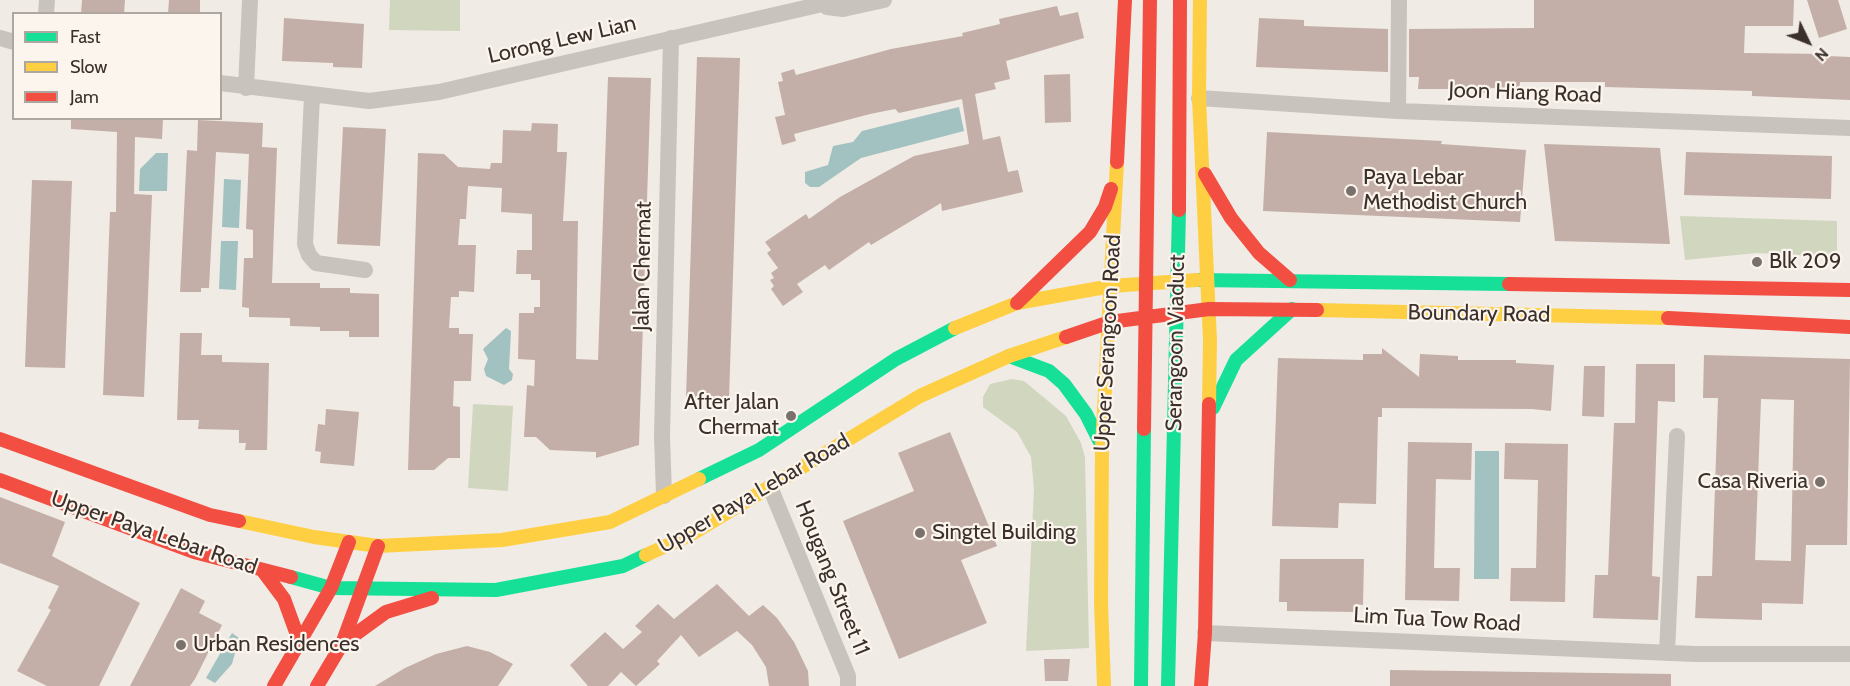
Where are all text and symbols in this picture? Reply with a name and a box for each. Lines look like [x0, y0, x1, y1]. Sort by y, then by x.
street label: Lorong Lew Lian [485, 10, 639, 70]
legend [12, 12, 222, 120]
north arrow [1778, 12, 1838, 72]
text: Fast [70, 26, 101, 48]
text: N [1811, 44, 1832, 65]
text: Slow [70, 56, 107, 78]
street label: Joon Hiang Road [1448, 77, 1602, 109]
text: Jam [70, 86, 99, 108]
place label: Paya Lebar Methodist Church [1363, 165, 1527, 216]
marker: Paya Lebar Methodist Church [1344, 184, 1358, 198]
street label: Jalan Chermat [629, 201, 657, 331]
street label: Upper Serangoon Road [1089, 234, 1127, 452]
place label: Blk 209 [1769, 249, 1841, 275]
street label: Serangoon Viaduct [1161, 254, 1191, 432]
marker: Blk 209 [1750, 255, 1764, 269]
street label: Boundary Road [1408, 300, 1550, 328]
place label: After Jalan Chermat [684, 390, 779, 442]
marker: After Jalan Chermat [784, 409, 798, 423]
street label: Upper Paya Lebar Road [654, 428, 854, 560]
place label: Casa Riveria [1697, 469, 1808, 495]
marker: Casa Riveria [1813, 475, 1827, 489]
street label: Upper Paya Lebar Road [47, 485, 261, 581]
street label: Hougang Street 11 [789, 497, 875, 659]
place label: Singtel Building [932, 520, 1076, 546]
marker: Singtel Building [913, 526, 927, 540]
street label: Lim Tua Tow Road [1353, 602, 1521, 638]
place label: Urban Residences [193, 632, 359, 658]
marker: Urban Residences [174, 638, 188, 652]

